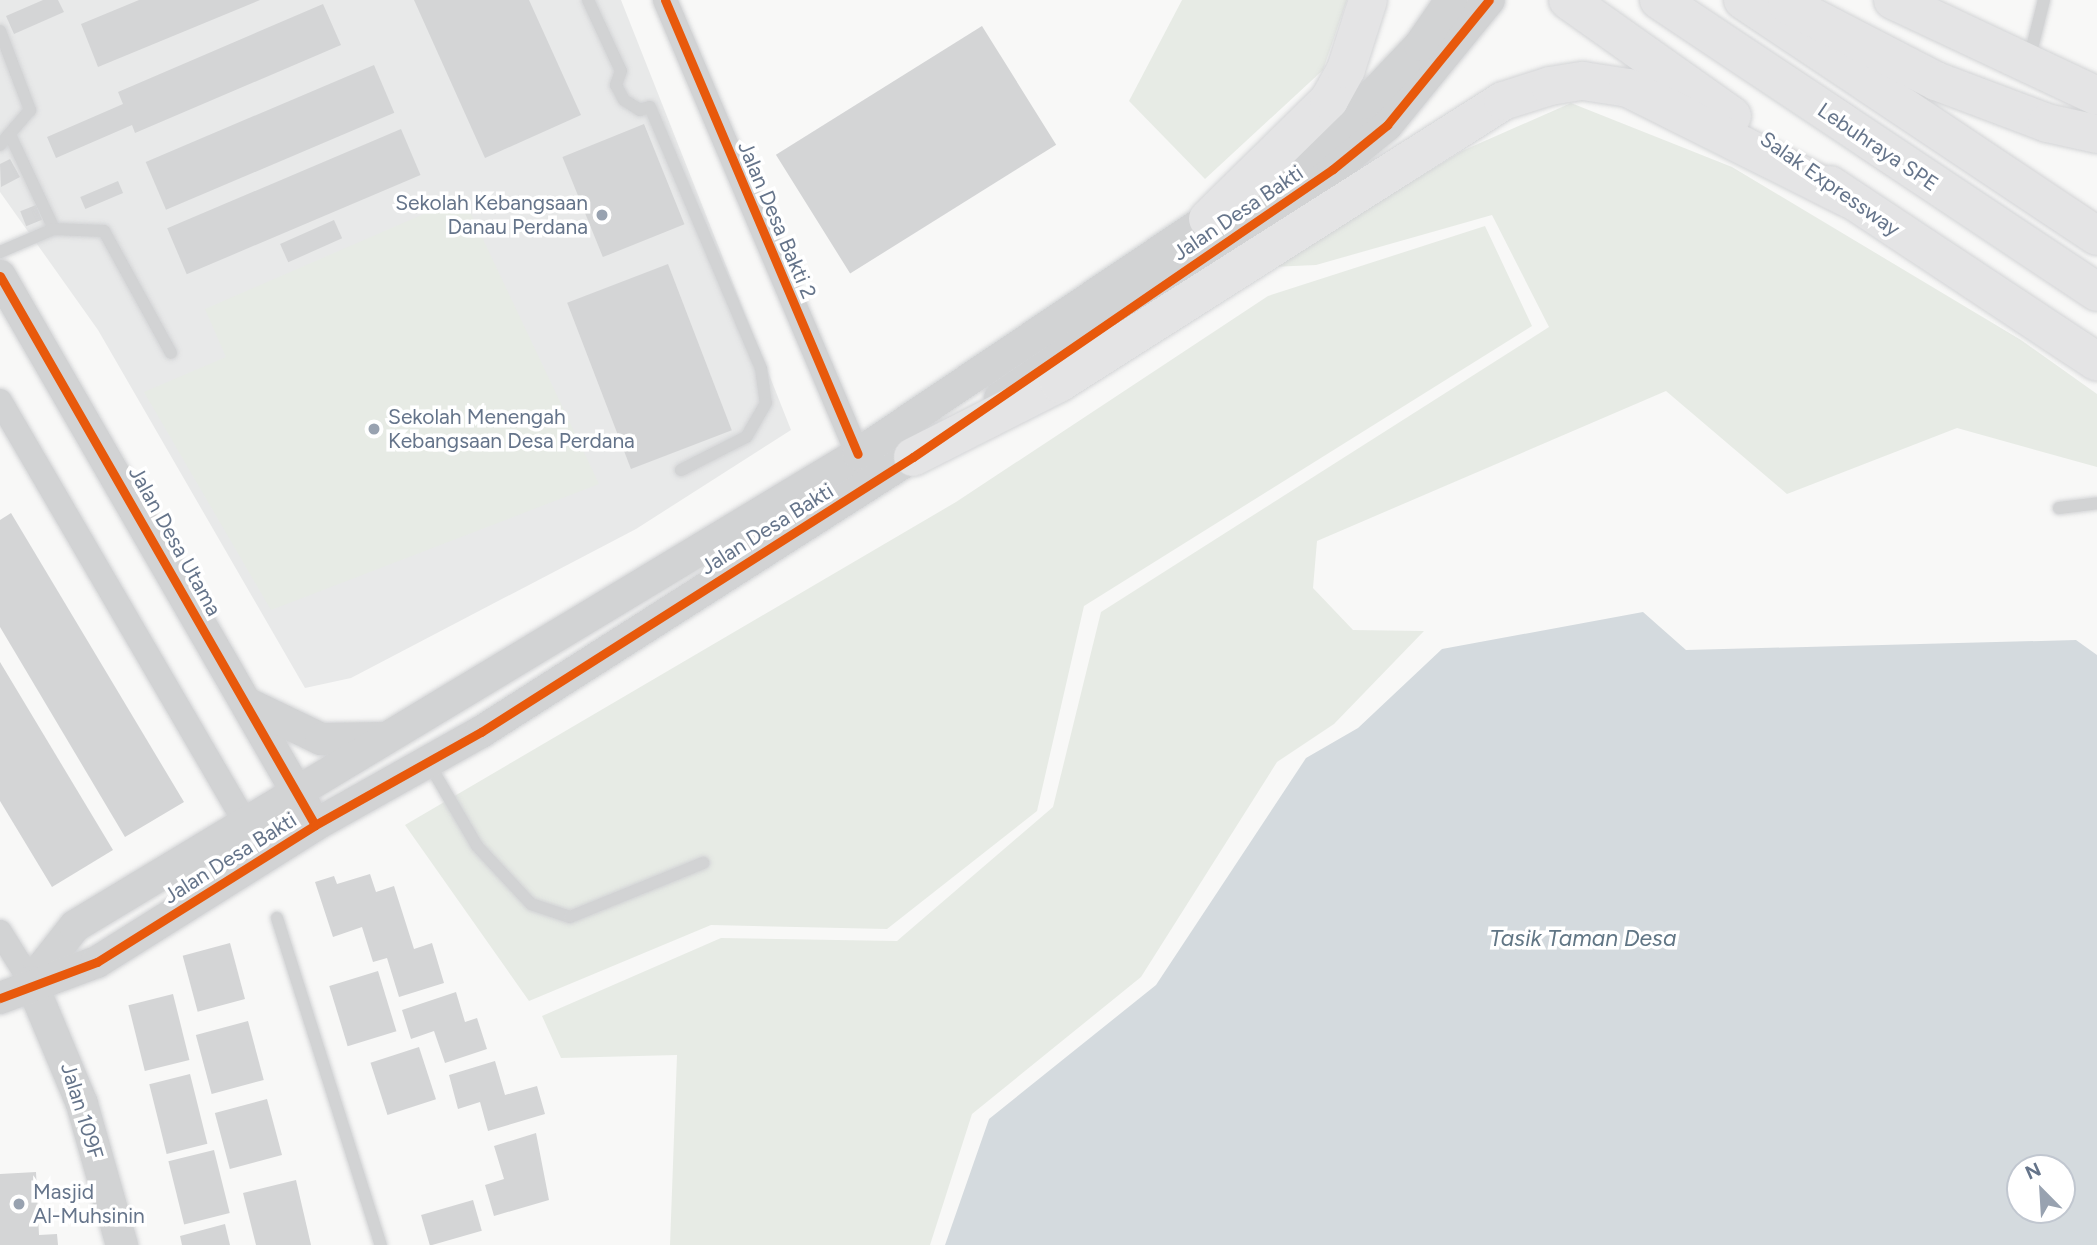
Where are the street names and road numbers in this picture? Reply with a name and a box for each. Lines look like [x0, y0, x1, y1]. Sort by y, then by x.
street label: Lebuhraya SPE [1813, 97, 1943, 197]
street label: Salak Expressway [1755, 126, 1905, 242]
street label: Jalan Desa Bakti 2 [732, 137, 822, 303]
street label: Jalan Desa Bakti [1168, 160, 1308, 266]
street label: Jalan Desa Utama [123, 462, 227, 620]
street label: Jalan Desa Bakti [696, 478, 838, 580]
street label: Jalan Desa Bakti [159, 807, 301, 909]
street label: Jalan 109F [55, 1060, 109, 1162]

